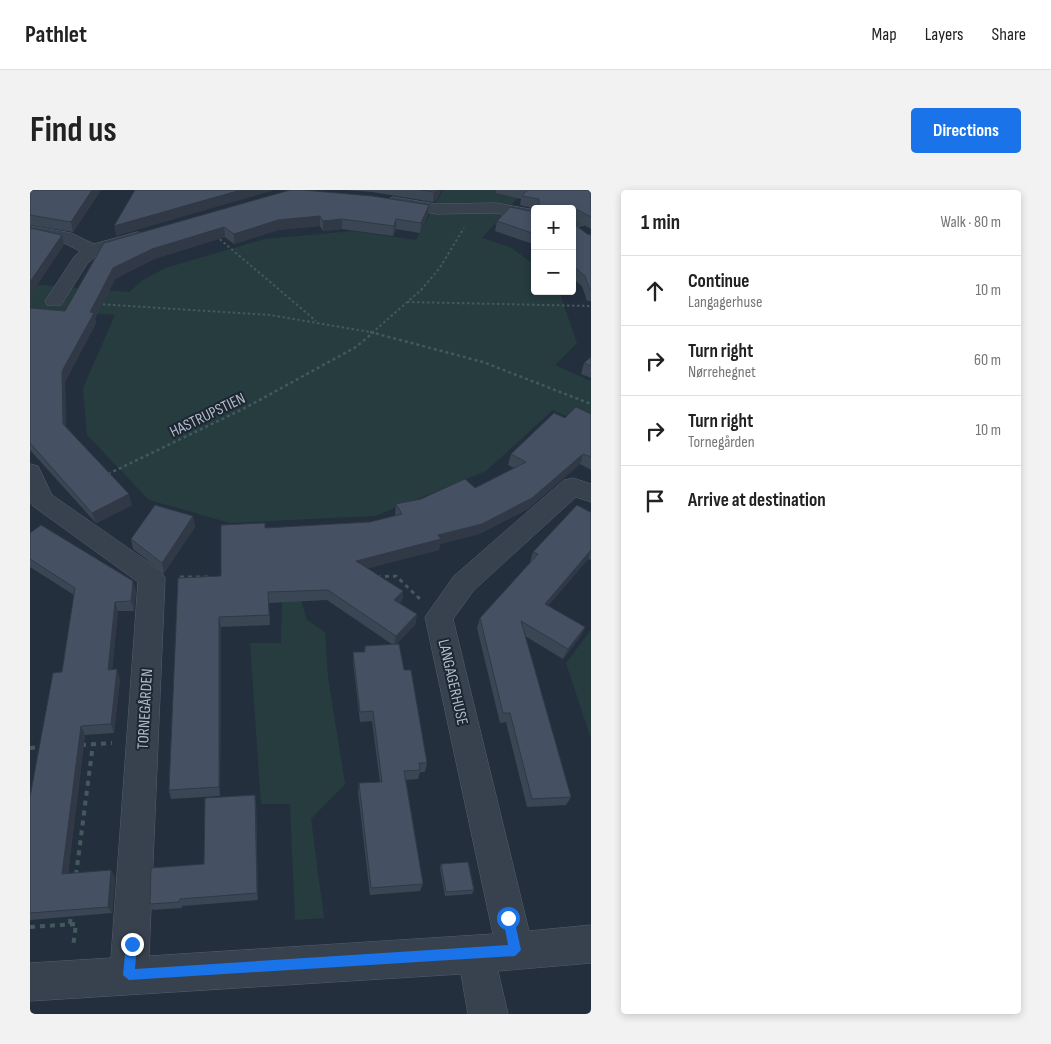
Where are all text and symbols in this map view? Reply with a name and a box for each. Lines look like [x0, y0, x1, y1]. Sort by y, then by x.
text: Pathlet [25, 20, 87, 49]
text: Map [872, 24, 897, 45]
text: Layers [925, 24, 964, 45]
text: Share [992, 24, 1026, 45]
button: Directions [911, 108, 1021, 153]
text: Find us [30, 109, 117, 152]
map controls [531, 205, 576, 295]
button: + [531, 205, 576, 250]
text: 1 min [641, 210, 680, 235]
text: Walk · 80 m [941, 213, 1001, 232]
button: − [531, 250, 576, 295]
text: Continue [688, 270, 749, 293]
icon: ahead [641, 277, 669, 305]
text: 10 m [975, 281, 1001, 300]
text: Langagerhuse [688, 293, 762, 312]
text: Turn right [688, 340, 753, 363]
icon: right [641, 347, 669, 375]
text: 60 m [974, 351, 1001, 370]
text: Nørrehegnet [688, 363, 756, 382]
street label: HASTRUPSTIEN [167, 389, 248, 442]
text: Turn right [688, 410, 753, 433]
icon: right [641, 417, 669, 445]
text: 10 m [975, 421, 1001, 440]
text: Tornegården [688, 433, 755, 452]
icon: arrive [641, 487, 669, 515]
text: Arrive at destination [688, 489, 826, 512]
street label: LANGAGERHUSE [433, 638, 472, 727]
street label: TORNEGÅRDEN [134, 668, 157, 750]
route start [497, 907, 520, 930]
route end [121, 933, 144, 956]

